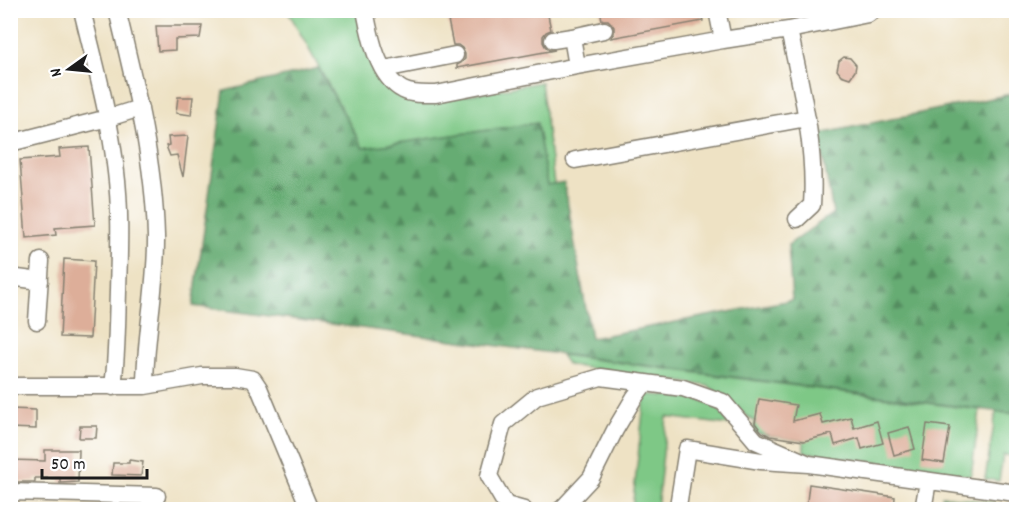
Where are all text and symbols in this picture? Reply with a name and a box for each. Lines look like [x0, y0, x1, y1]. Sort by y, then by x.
north arrow [39, 39, 99, 99]
text: N [45, 65, 69, 79]
scale bar [42, 442, 147, 480]
text: 50 m [51, 453, 86, 478]

